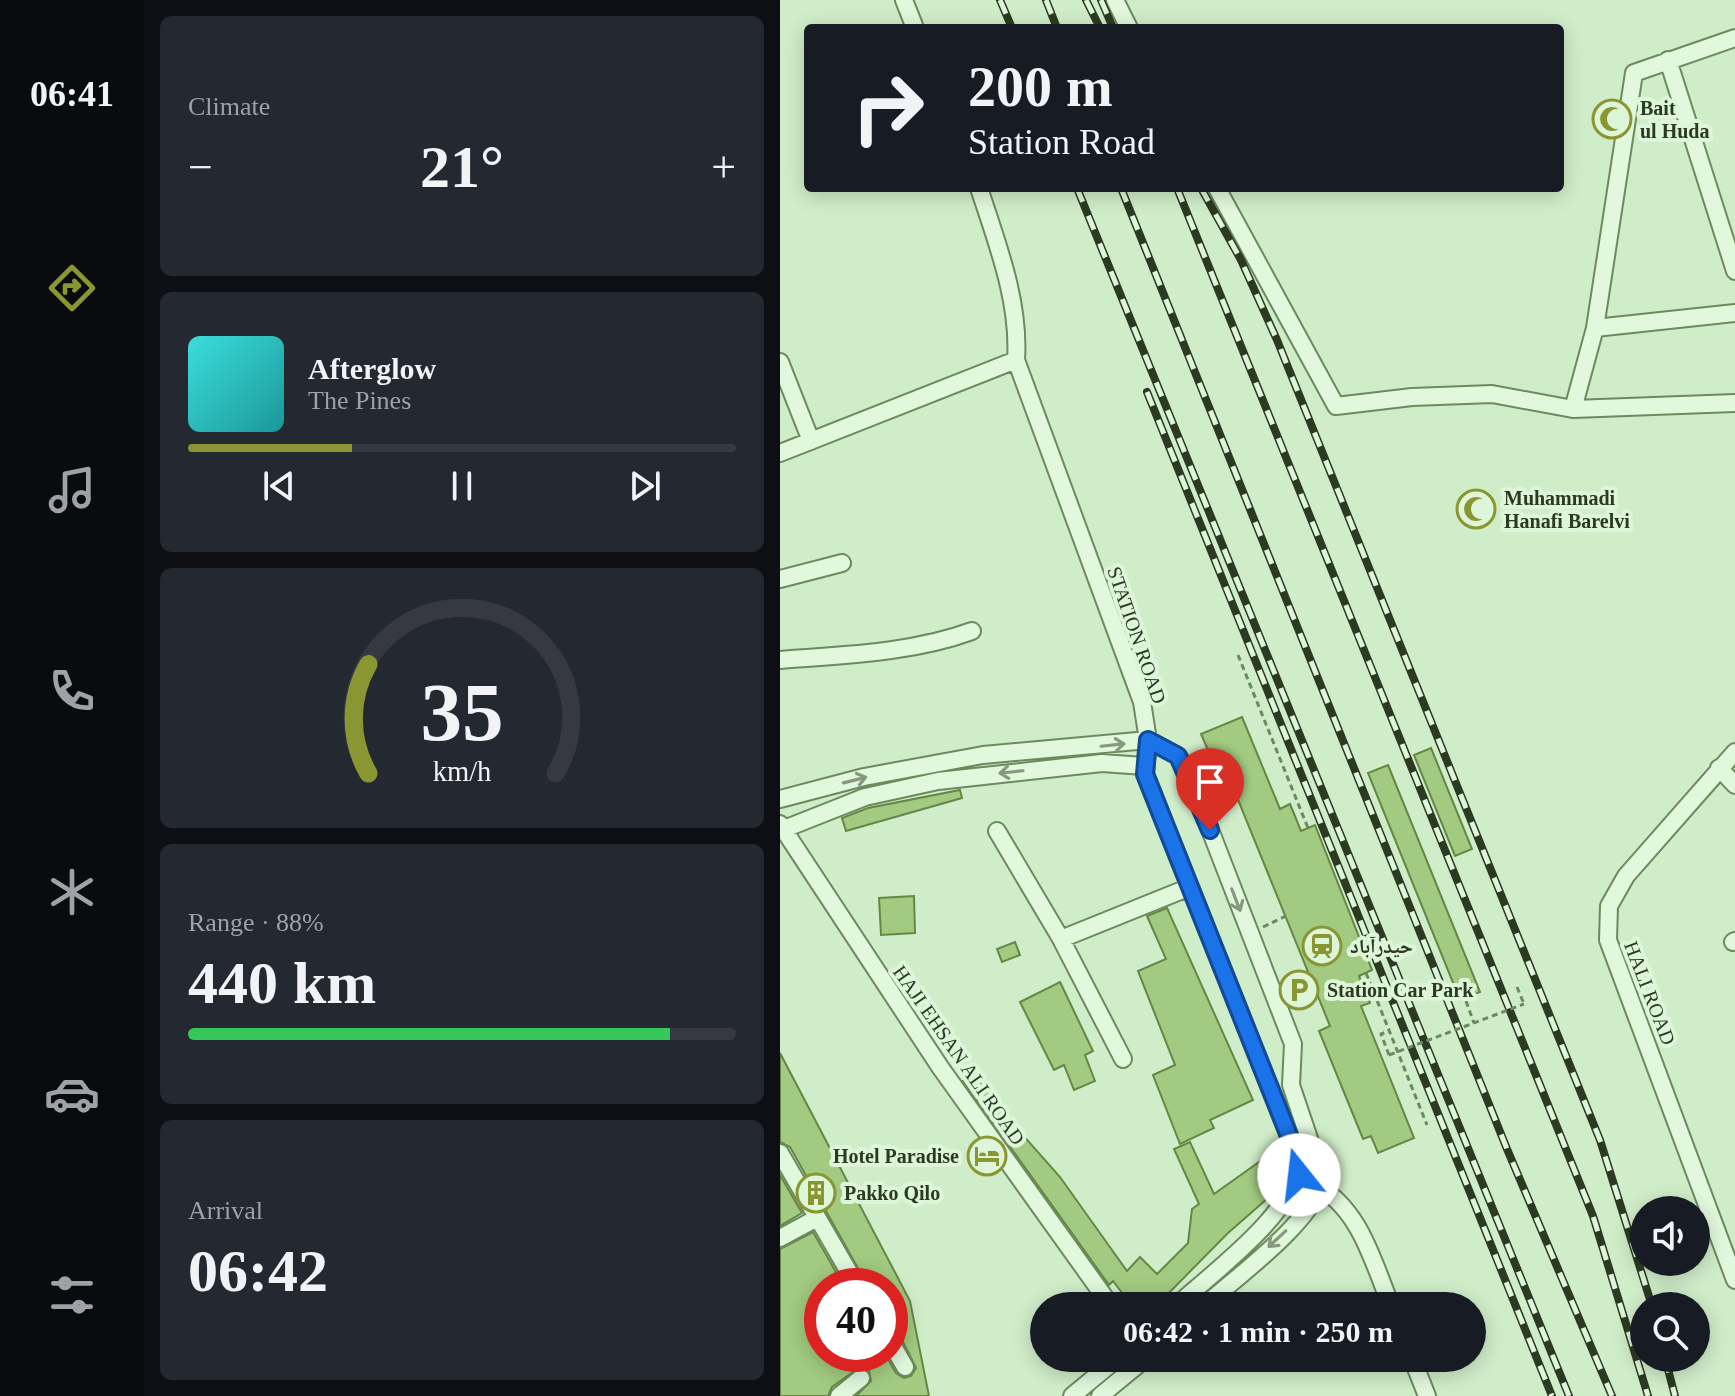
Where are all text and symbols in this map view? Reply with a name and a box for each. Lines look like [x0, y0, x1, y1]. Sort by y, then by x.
icon: right [836, 56, 940, 160]
text: 200 m [968, 56, 1113, 118]
text: 06:41 [30, 74, 114, 114]
text: Climate [188, 92, 270, 121]
place label: Bait ul Huda [1640, 97, 1709, 142]
mosque icon: Bait ul Huda [1591, 98, 1633, 140]
text: Station Road [968, 122, 1155, 162]
text: 21° [420, 134, 504, 200]
text: − [188, 143, 213, 192]
text: + [711, 143, 736, 192]
icon: directions [44, 260, 100, 316]
text: Afterglow [308, 352, 436, 385]
text: The Pines [308, 386, 411, 415]
icon: music [44, 462, 100, 518]
icon: previous [257, 464, 301, 508]
icon: pause [440, 464, 484, 508]
icon: next [623, 464, 667, 508]
place label: Muhammadi Hanafi Barelvi [1504, 487, 1630, 532]
mosque icon: Muhammadi Hanafi Barelvi [1455, 488, 1497, 530]
street label: STATION ROAD [1103, 564, 1171, 706]
icon: phone [44, 663, 100, 719]
text: 35 [420, 666, 504, 758]
one-way arrow [1099, 737, 1125, 752]
pin [1176, 748, 1244, 830]
text: km/h [433, 756, 491, 787]
icon: arrive [1188, 760, 1232, 804]
one-way arrow [998, 764, 1025, 779]
one-way arrow [842, 771, 868, 786]
icon: climate [44, 864, 100, 920]
one-way arrow [1230, 887, 1244, 912]
text: Range · 88% [188, 908, 324, 937]
station icon: حیدرآباد [1301, 925, 1343, 967]
place label: حیدرآباد [1350, 935, 1413, 958]
street label: HALI ROAD [1620, 938, 1680, 1048]
text: 440 km [188, 950, 376, 1016]
street label: HAJI EHSAN ALI ROAD [889, 961, 1029, 1149]
parking icon: Station Car Park [1278, 969, 1320, 1011]
place label: Station Car Park [1327, 979, 1474, 1001]
icon: car [44, 1066, 100, 1122]
position arrow [1257, 1133, 1341, 1217]
hotel icon: Hotel Paradise [966, 1135, 1008, 1177]
place label: Hotel Paradise [833, 1145, 959, 1167]
building icon: Pakko Qilo [795, 1172, 837, 1214]
place label: Pakko Qilo [844, 1182, 940, 1204]
text: Arrival [188, 1196, 263, 1225]
map controls [1630, 1196, 1710, 1372]
button: sound [1630, 1196, 1710, 1276]
one-way arrow [1268, 1230, 1288, 1248]
text: 06:42 [188, 1238, 328, 1304]
icon: filters [44, 1267, 100, 1323]
speed limit sign: 40 [804, 1268, 908, 1372]
button: search [1630, 1292, 1710, 1372]
text: 06:42 · 1 min · 250 m [1123, 1315, 1393, 1348]

